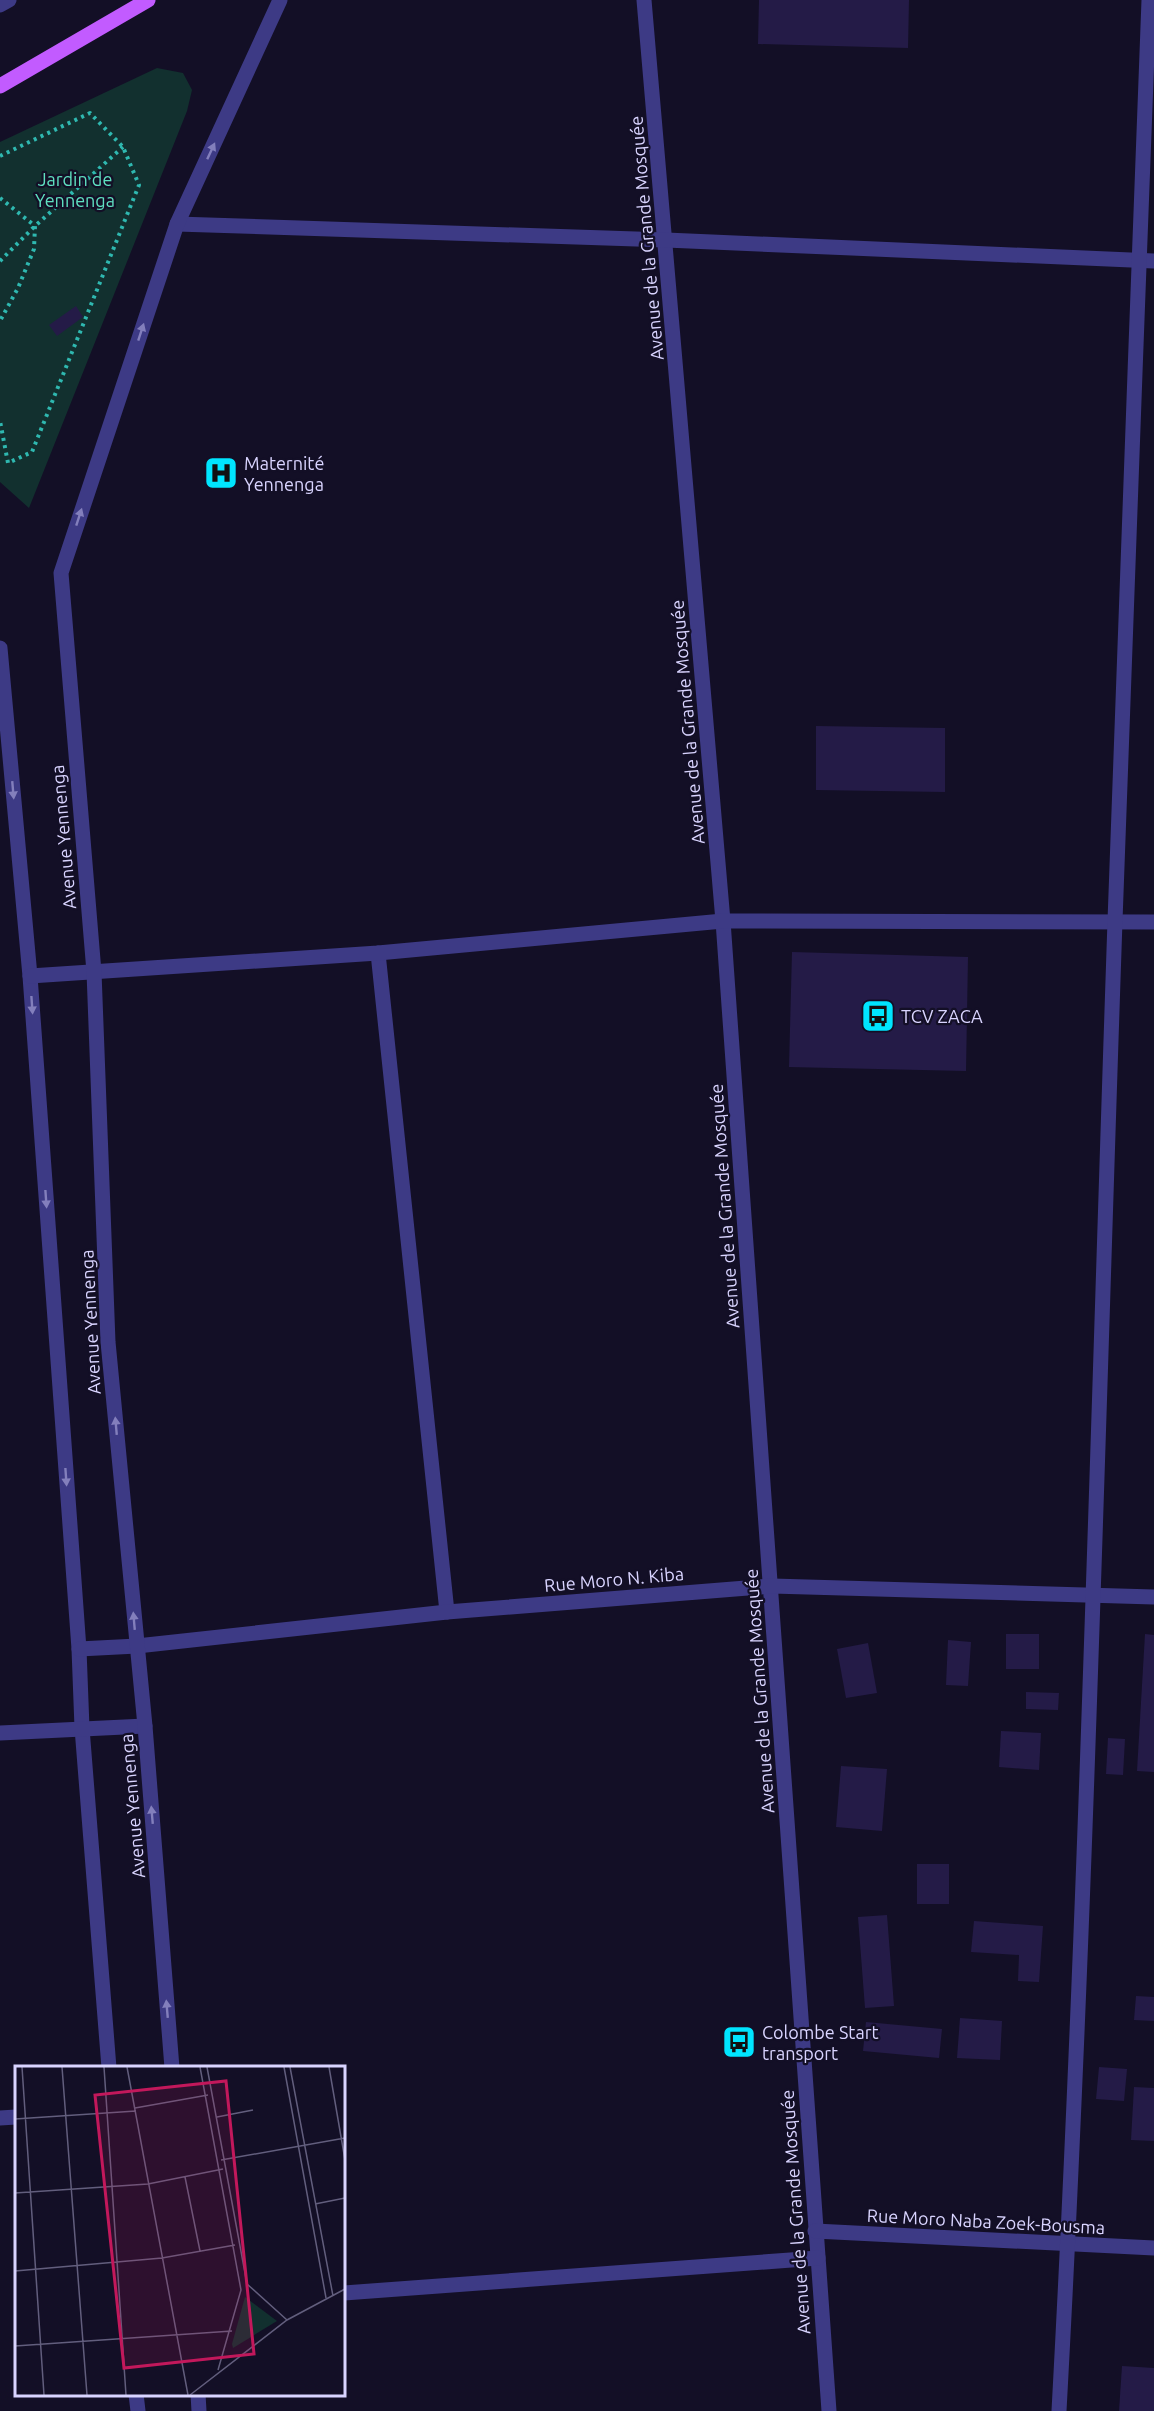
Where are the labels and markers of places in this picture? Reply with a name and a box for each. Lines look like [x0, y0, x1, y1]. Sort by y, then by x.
place label: Maternité Yennenga [244, 453, 324, 494]
hospital icon: Maternité Yennenga [203, 455, 239, 491]
bus stop icon: TCV ZACA [860, 998, 896, 1034]
place label: TCV ZACA [901, 1006, 983, 1026]
place label: Colombe Start transport [762, 2022, 879, 2063]
bus stop icon: Colombe Start transport [721, 2024, 757, 2060]

